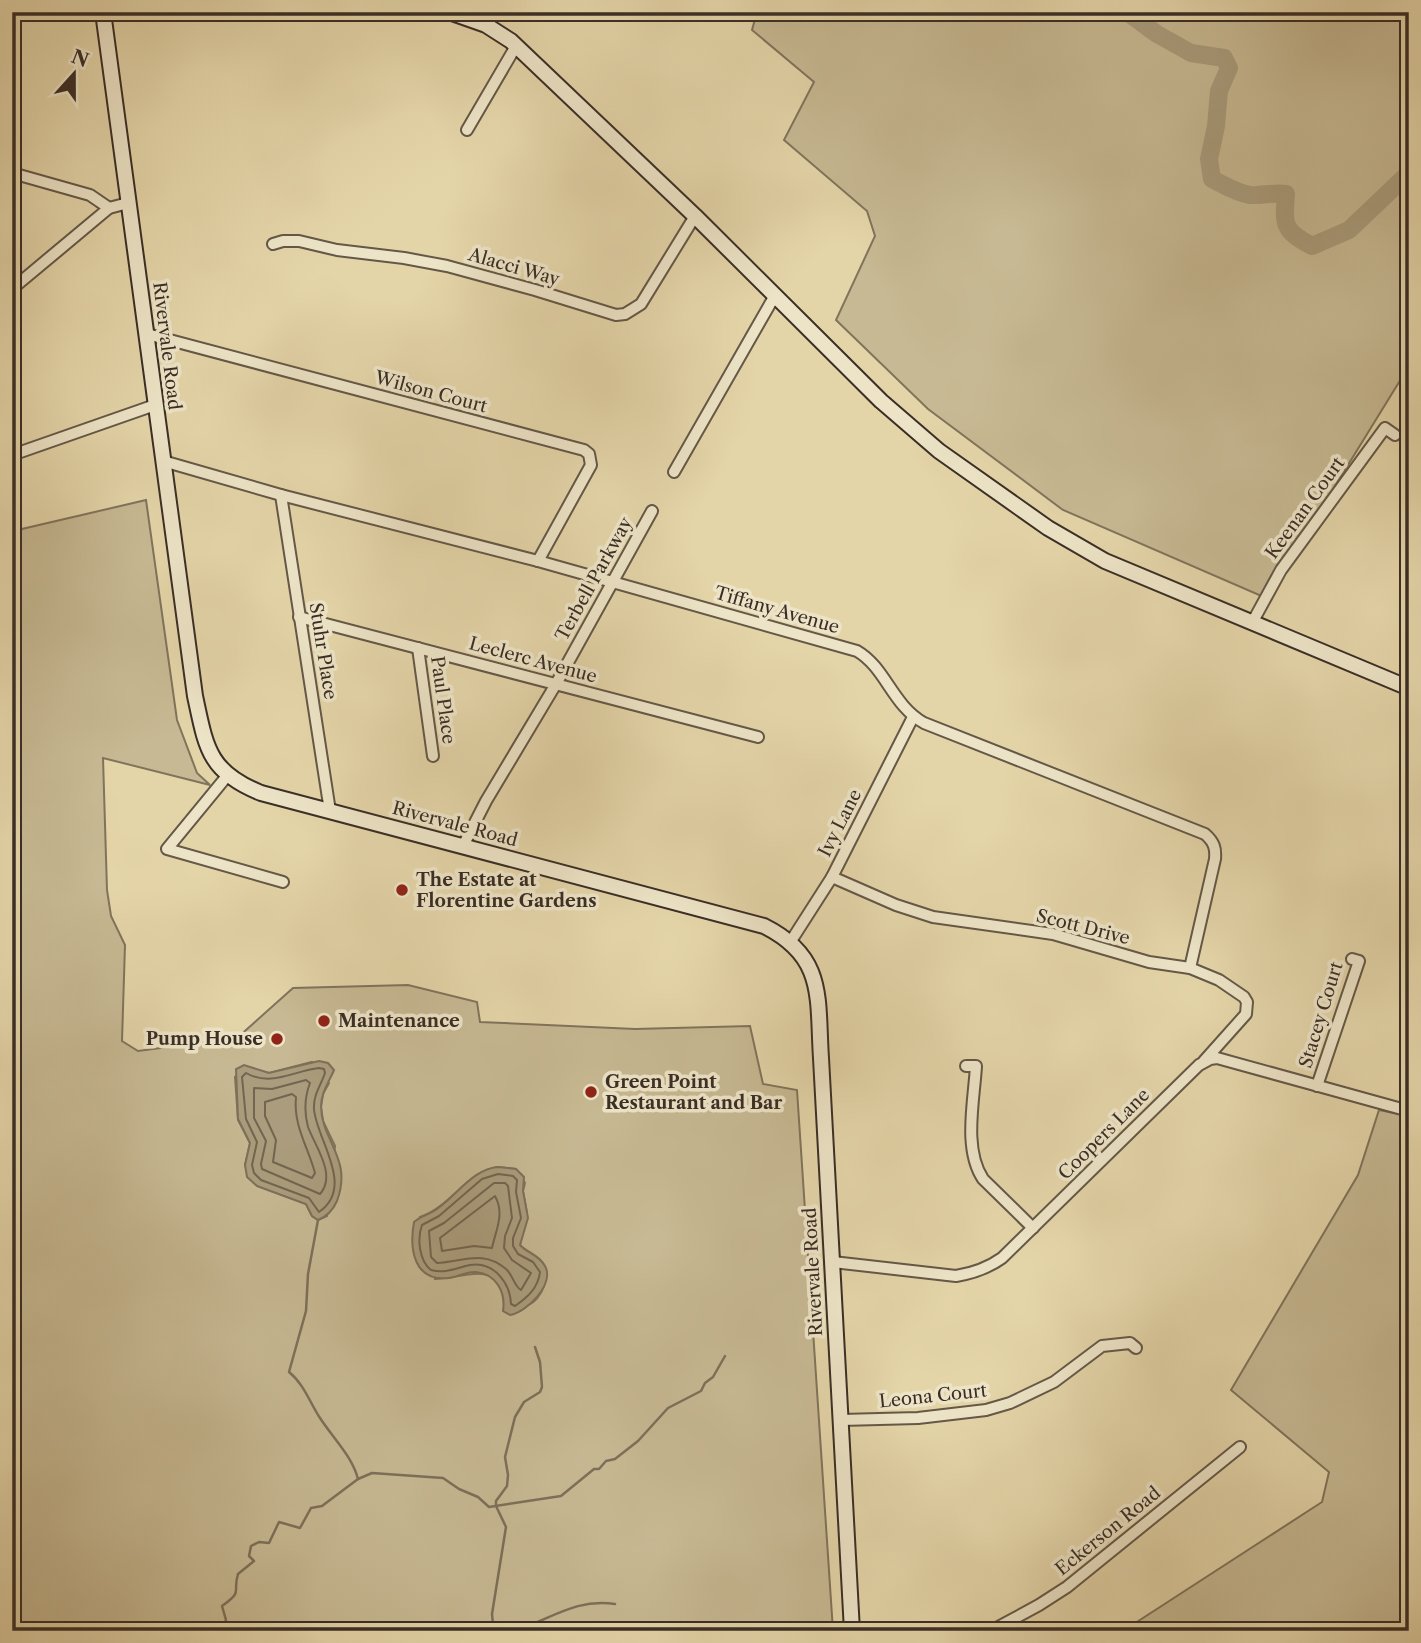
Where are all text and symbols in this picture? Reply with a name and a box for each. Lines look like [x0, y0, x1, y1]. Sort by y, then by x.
north arrow [38, 38, 108, 108]
text: N [68, 45, 92, 72]
street label: Alacci Way [465, 243, 563, 291]
street label: Rivervale Road [148, 281, 186, 411]
street label: Wilson Court [371, 366, 490, 418]
street label: Keenan Court [1261, 452, 1350, 563]
street label: Terbell Parkway [551, 512, 638, 645]
street label: Tiffany Avenue [712, 582, 842, 638]
street label: Stuhr Place [304, 601, 342, 701]
street label: Leclerc Avenue [467, 632, 599, 688]
street label: Paul Place [426, 655, 460, 745]
street label: Ivy Lane [814, 785, 866, 861]
street label: Rivervale Road [390, 797, 520, 851]
place label: The Estate at Florentine Gardens [416, 869, 597, 912]
marker: The Estate at Florentine Gardens [394, 882, 410, 898]
street label: Scott Drive [1034, 905, 1132, 949]
street label: Stacey Court [1294, 959, 1348, 1071]
place label: Maintenance [338, 1010, 460, 1032]
marker: Maintenance [316, 1013, 332, 1029]
place label: Pump House [146, 1028, 263, 1050]
marker: Pump House [269, 1031, 285, 1047]
place label: Green Point Restaurant and Bar [605, 1071, 782, 1114]
marker: Green Point Restaurant and Bar [583, 1084, 599, 1100]
street label: Coopers Lane [1054, 1084, 1154, 1184]
street label: Rivervale Road [799, 1207, 827, 1337]
street label: Leona Court [878, 1379, 989, 1413]
street label: Eckerson Road [1051, 1482, 1165, 1580]

